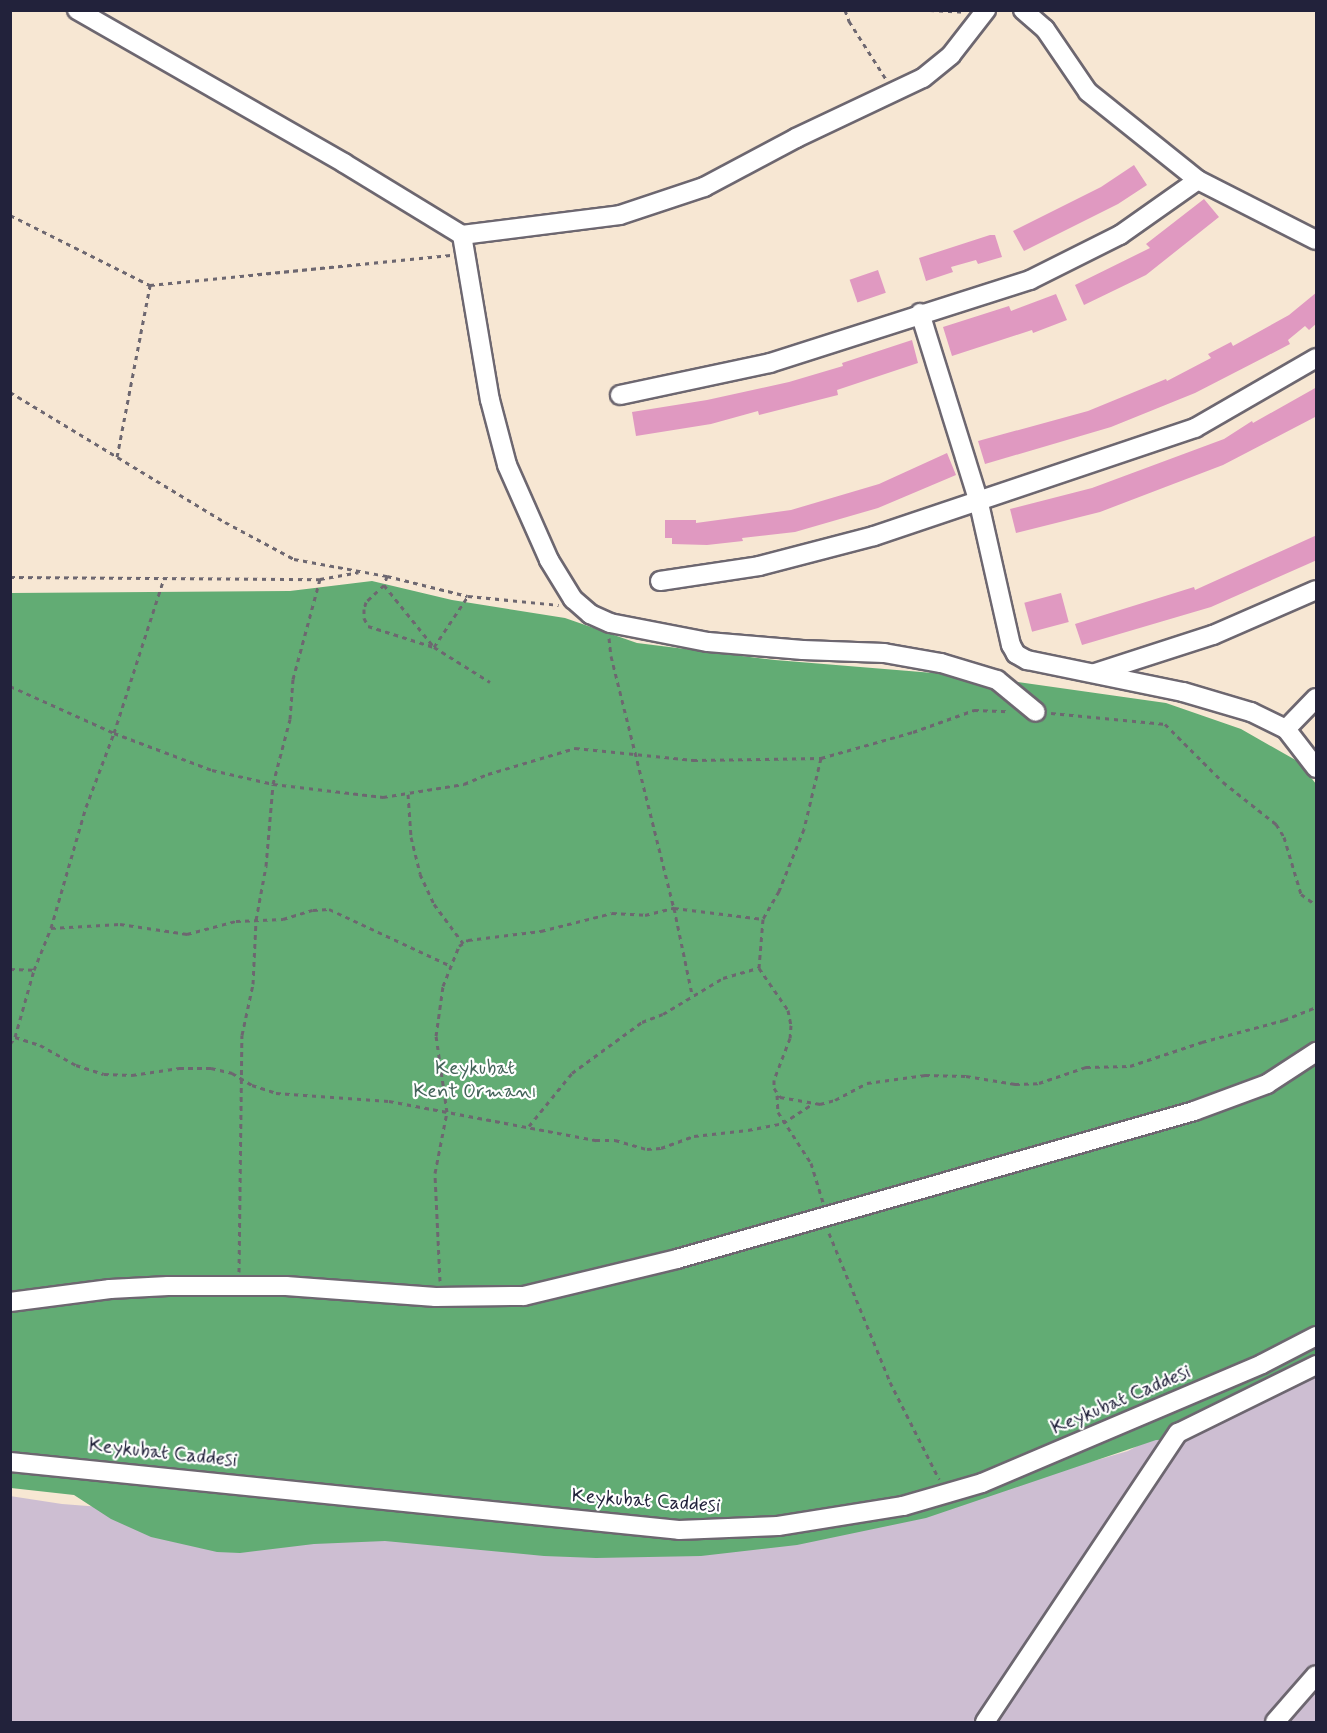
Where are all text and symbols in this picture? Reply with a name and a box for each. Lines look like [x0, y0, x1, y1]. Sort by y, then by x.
park label: Keykubat Kent Ormanı [414, 1057, 536, 1104]
street label: Keykubat Caddesi [1046, 1359, 1196, 1441]
street label: Keykubat Caddesi [85, 1433, 241, 1473]
street label: Keykubat Caddesi [569, 1484, 723, 1518]

